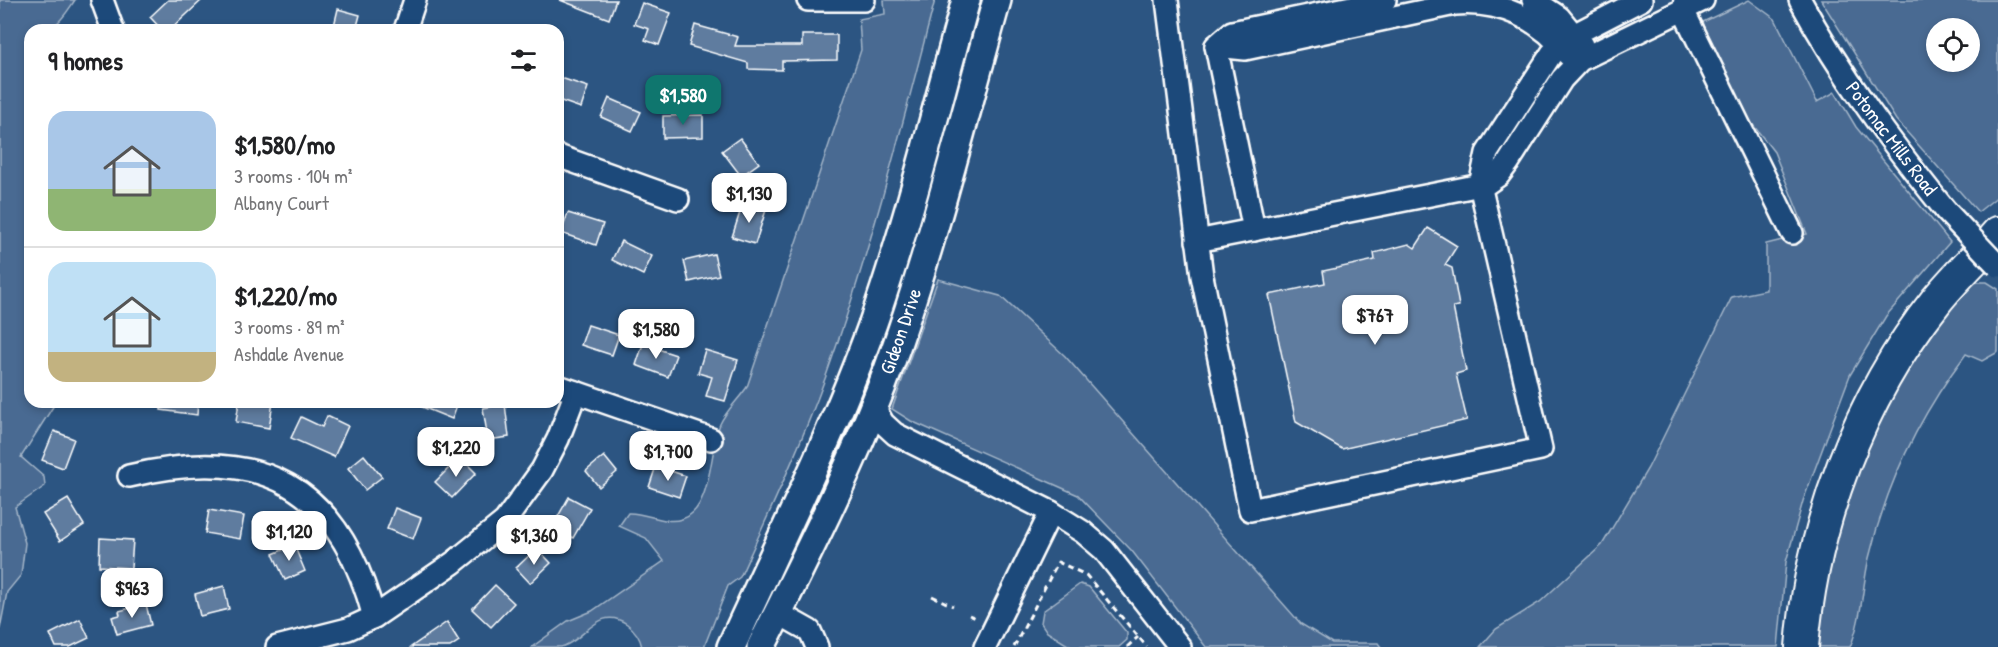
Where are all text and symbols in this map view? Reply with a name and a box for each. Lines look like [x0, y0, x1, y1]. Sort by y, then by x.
map controls [1926, 18, 1980, 72]
button: locate [1926, 18, 1980, 72]
text: 9 homes [48, 43, 123, 78]
icon: filters [507, 44, 540, 77]
pin: $1,580 [634, 75, 732, 126]
street label: Potomac Mills Road [1840, 75, 1944, 201]
text: $1,580 [659, 81, 707, 108]
text: $1,580/mo [234, 127, 335, 162]
icon: home [96, 135, 168, 207]
text: 3 rooms · 104 m² [234, 162, 352, 189]
pin: $1,130 [700, 173, 798, 224]
text: $1,130 [726, 179, 772, 206]
text: Albany Court [234, 189, 329, 216]
text: $1,220/mo [234, 278, 337, 313]
street label: Gideon Drive [873, 284, 927, 378]
icon: home [96, 286, 168, 358]
pin: $767 [1339, 295, 1411, 346]
text: $767 [1356, 301, 1394, 328]
pin: $1,580 [607, 309, 705, 360]
text: 3 rooms · 89 m² [234, 313, 345, 340]
text: $1,580 [632, 315, 680, 342]
text: Ashdale Avenue [234, 340, 344, 367]
pin: $1,220 [407, 427, 505, 478]
pin: $1,700 [619, 431, 717, 482]
text: $1,220 [431, 433, 481, 460]
text: $1,700 [643, 437, 693, 464]
pin: $1,120 [240, 511, 338, 562]
pin: $1,360 [485, 515, 583, 566]
text: $1,120 [265, 517, 313, 544]
text: $1,360 [510, 521, 558, 548]
pin: $963 [96, 568, 168, 619]
text: $963 [115, 574, 149, 601]

